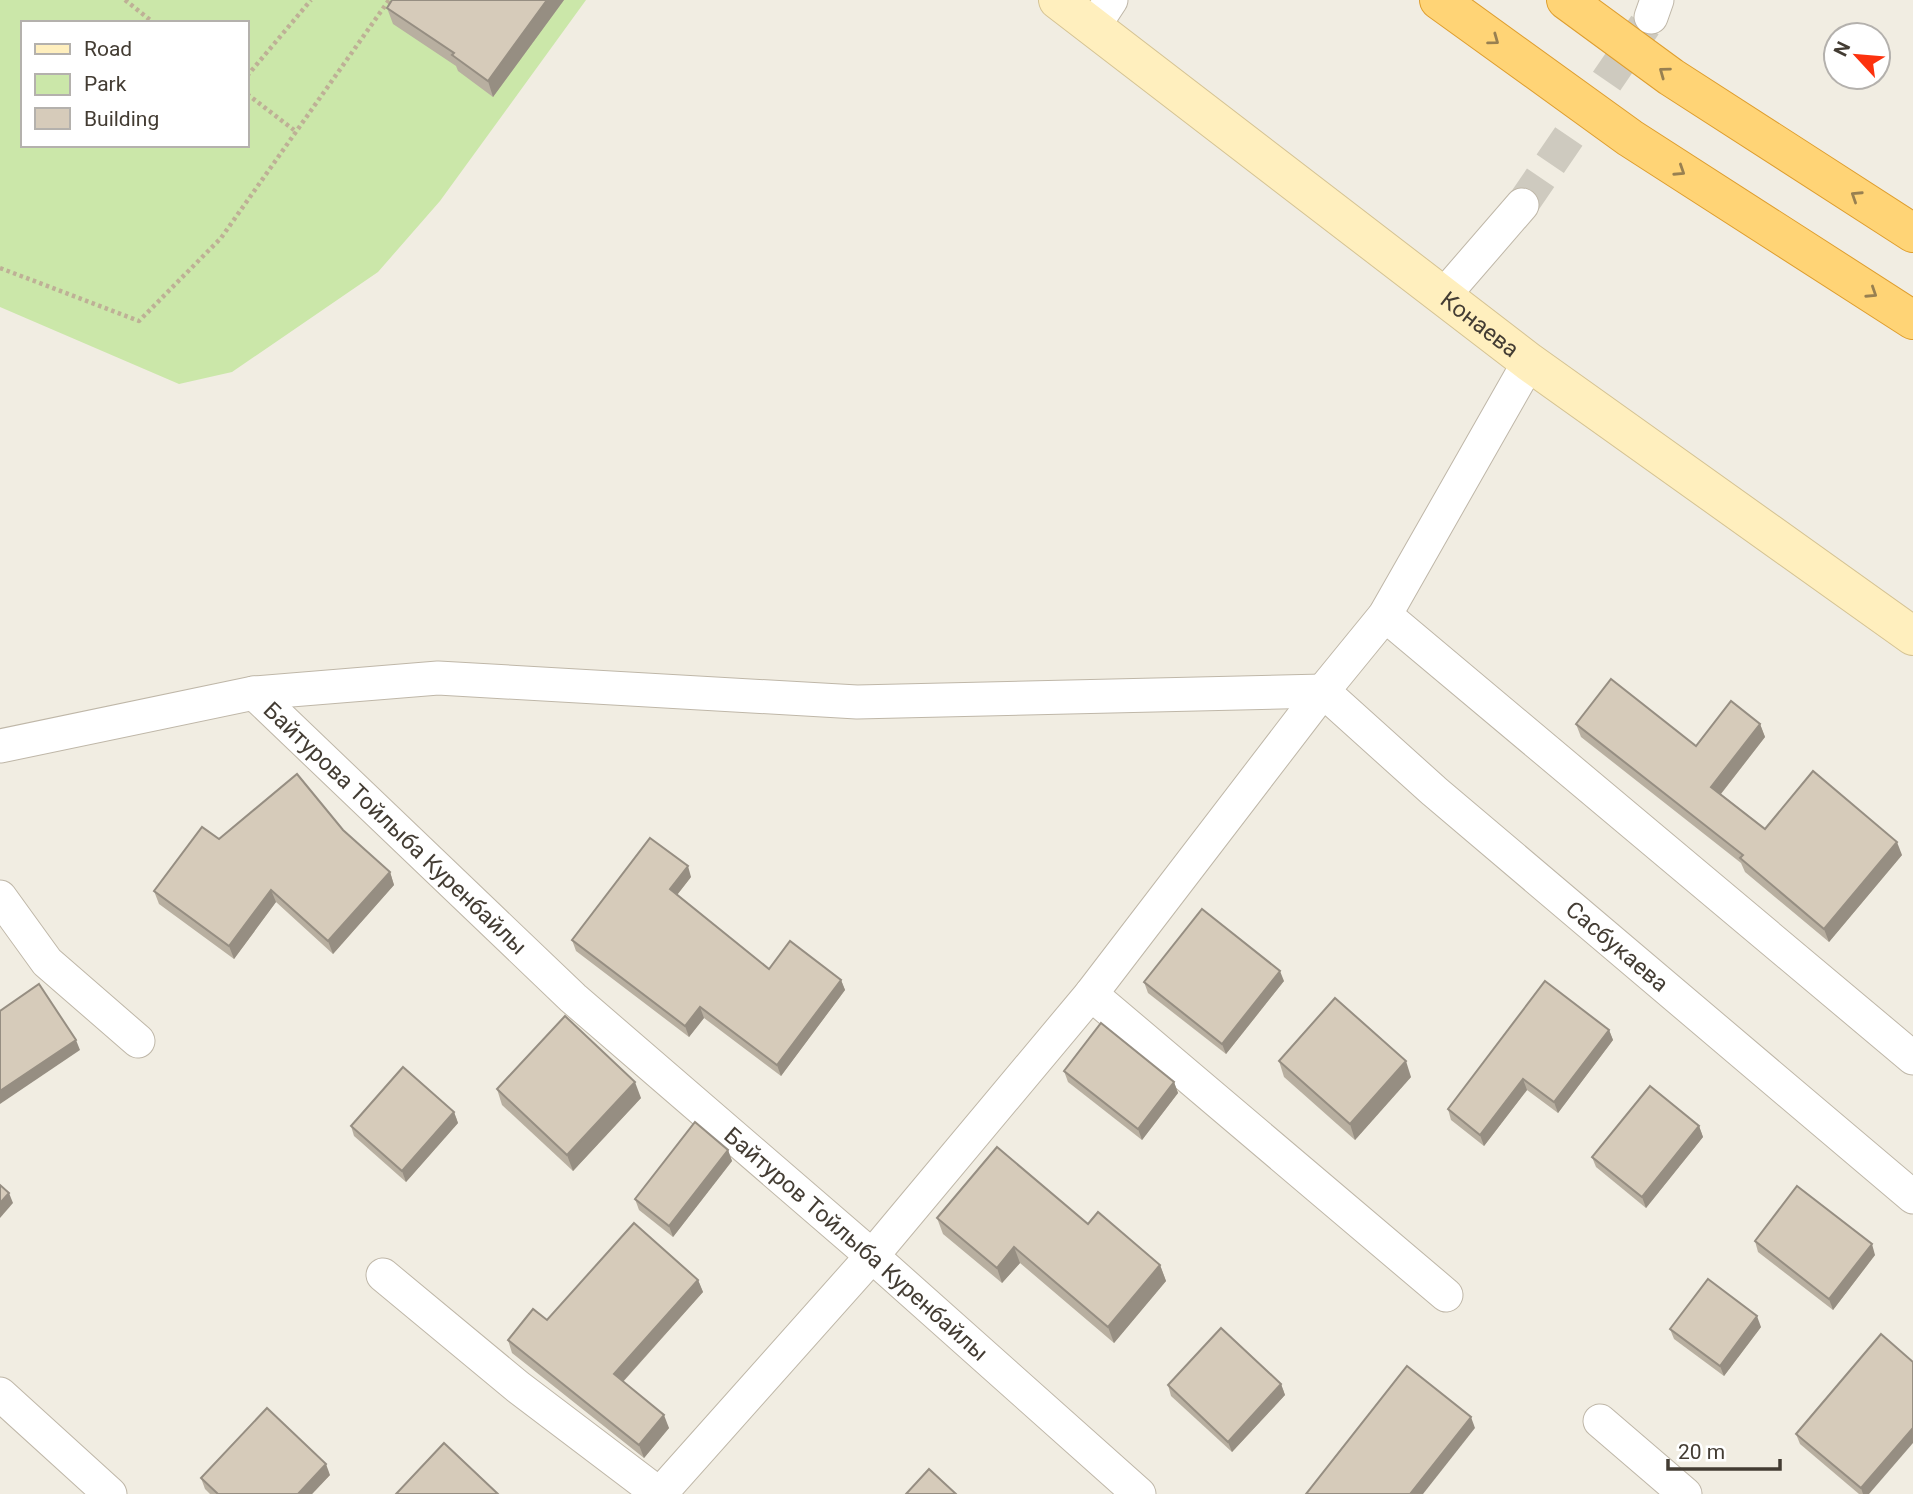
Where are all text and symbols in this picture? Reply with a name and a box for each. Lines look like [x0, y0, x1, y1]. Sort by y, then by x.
legend [21, 21, 248, 147]
north arrow [1822, 21, 1892, 91]
one-way arrow [1486, 32, 1499, 44]
text: Road [84, 37, 132, 61]
text: N [1829, 38, 1855, 60]
one-way arrow [1659, 68, 1672, 81]
text: Park [84, 72, 127, 96]
text: Building [84, 107, 159, 131]
one-way arrow [1673, 162, 1686, 175]
one-way arrow [1850, 191, 1863, 204]
one-way arrow [1864, 285, 1877, 298]
street label: Конаева [1435, 286, 1524, 363]
street label: Байтурова Тойлыба Куренбайлы [258, 696, 533, 960]
street label: Сасбукаева [1560, 895, 1674, 997]
street label: Байтуров Тойлыба Куренбайлы [719, 1121, 994, 1366]
scale bar [1668, 1428, 1780, 1472]
text: 20 m [1678, 1440, 1725, 1464]

